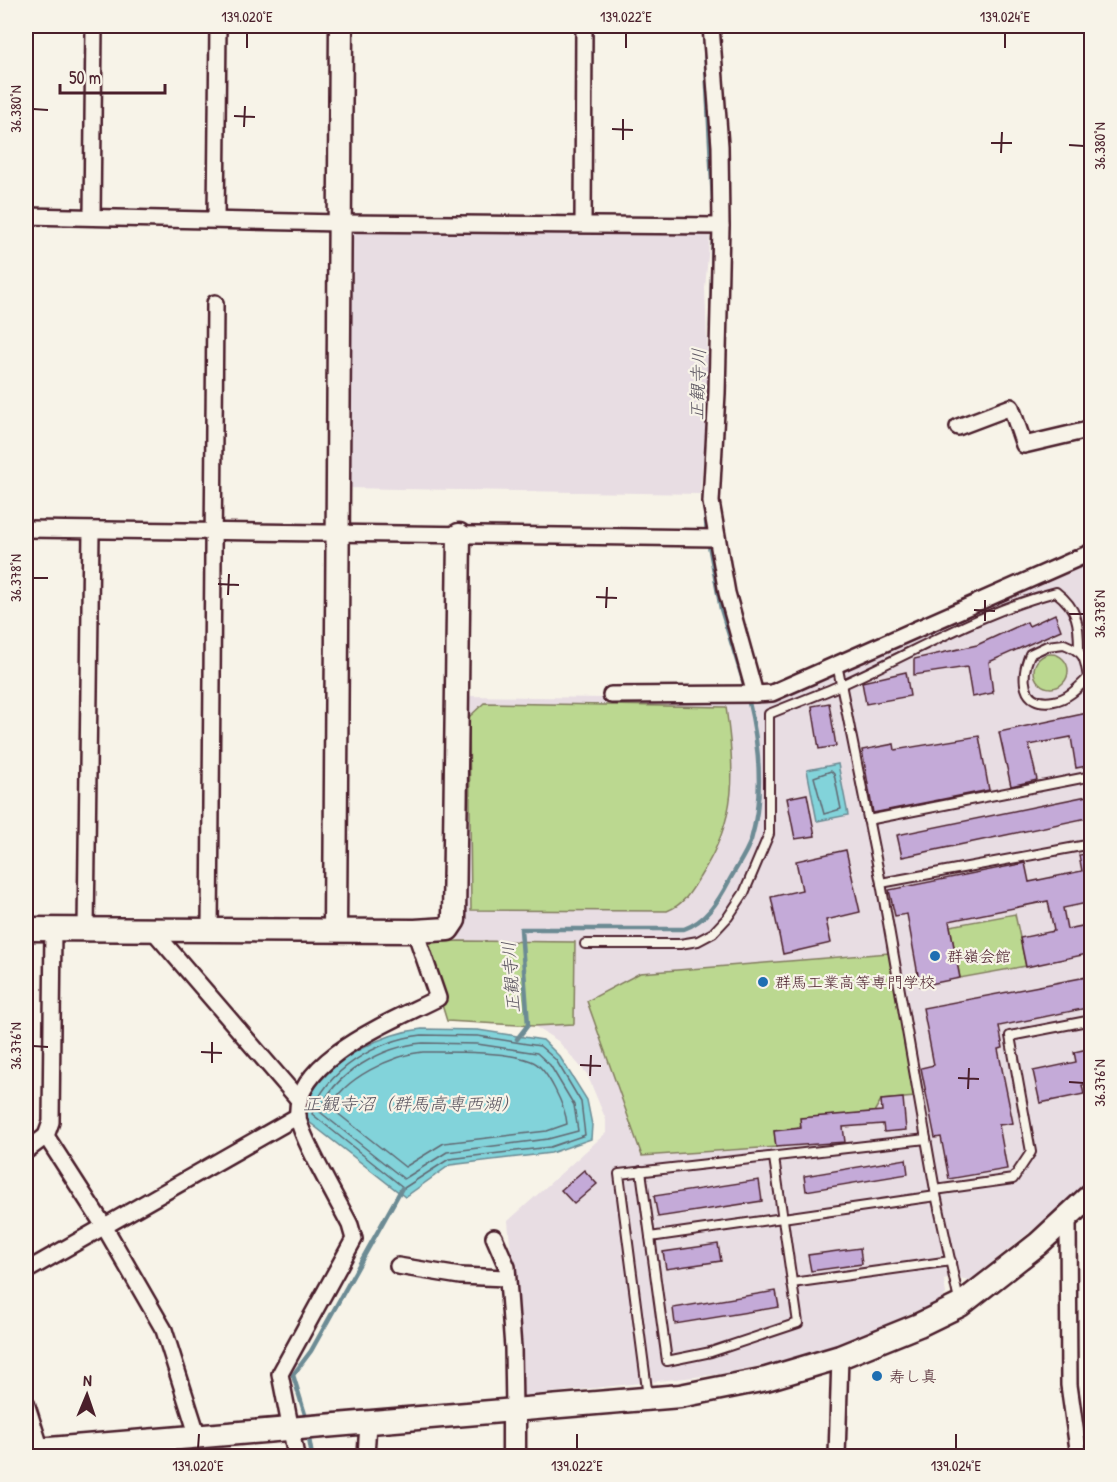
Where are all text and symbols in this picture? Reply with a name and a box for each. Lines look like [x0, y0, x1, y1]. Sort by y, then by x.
text: 139.020°E [221, 6, 273, 27]
text: 139.022°E [600, 6, 652, 27]
text: 139.024°E [980, 6, 1031, 27]
scale bar [60, 57, 165, 95]
text: 50 m [69, 65, 101, 90]
text: 36.380°N [5, 85, 26, 133]
text: 36.380°N [1089, 122, 1110, 170]
water label: 正観寺川 [684, 348, 711, 420]
text: 36.378°N [5, 554, 26, 602]
text: 36.378°N [1089, 590, 1110, 638]
water label: 正観寺川 [496, 940, 525, 1014]
place label: 群嶺会館 [947, 945, 1011, 967]
marker: 群嶺会館 [928, 949, 942, 963]
place label: 群馬工業高等専門学校 [775, 971, 935, 993]
marker: 群馬工業高等専門学校 [756, 975, 770, 989]
text: 36.376°N [5, 1022, 26, 1070]
text: 36.376°N [1089, 1059, 1110, 1107]
water label: 正観寺沼（群馬高専西湖） [303, 1091, 519, 1116]
north arrow [57, 1365, 117, 1425]
place label: 寿し真 [889, 1365, 937, 1387]
text: N [83, 1369, 93, 1391]
marker: 寿し真 [870, 1369, 884, 1383]
text: 139.020°E [172, 1455, 224, 1476]
text: 139.022°E [551, 1455, 603, 1476]
text: 139.024°E [931, 1455, 982, 1476]

